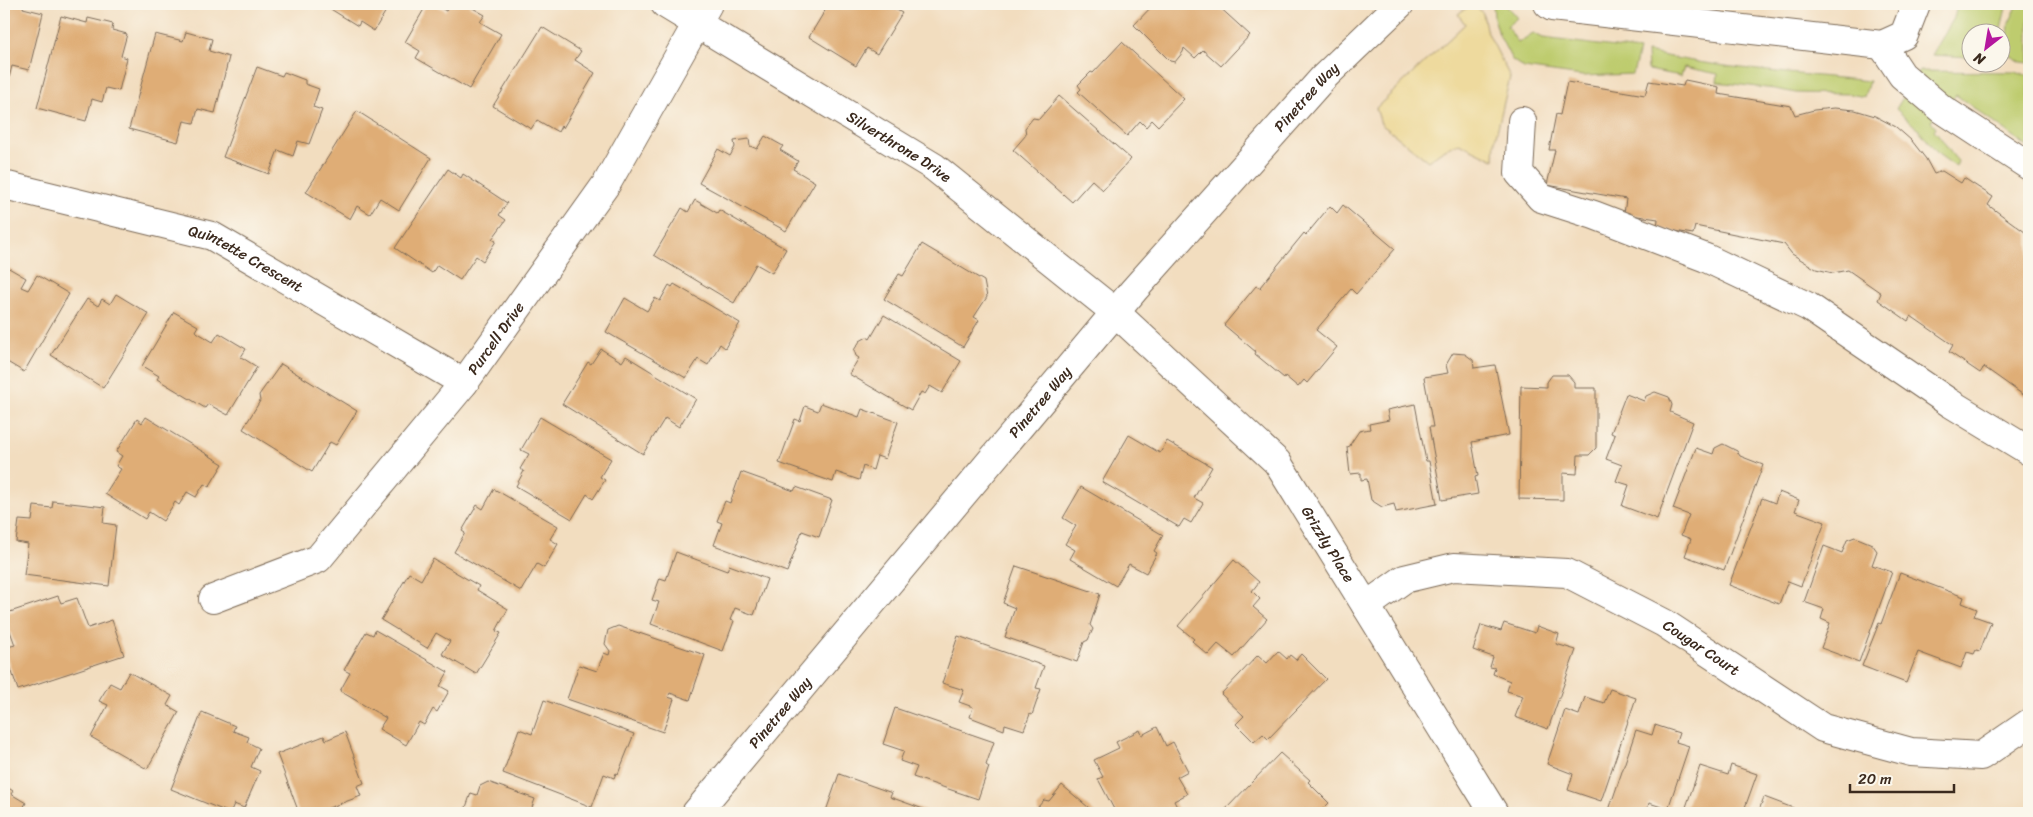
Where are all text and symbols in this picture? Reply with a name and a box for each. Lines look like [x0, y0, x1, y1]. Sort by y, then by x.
north arrow [1960, 22, 2010, 72]
text: N [1969, 45, 1991, 72]
street label: Pinetree Way [1267, 56, 1346, 138]
street label: Silverthrone Drive [841, 104, 957, 189]
street label: Quintette Crescent [186, 218, 308, 300]
street label: Purcell Drive [461, 296, 531, 380]
street label: Pinetree Way [1002, 360, 1078, 444]
street label: Grizzly Place [1294, 501, 1362, 588]
street label: Cougar Court [1657, 613, 1746, 683]
street label: Pinetree Way [742, 671, 818, 754]
scale bar [1850, 762, 1954, 794]
text: 20 m [1858, 766, 1892, 792]

